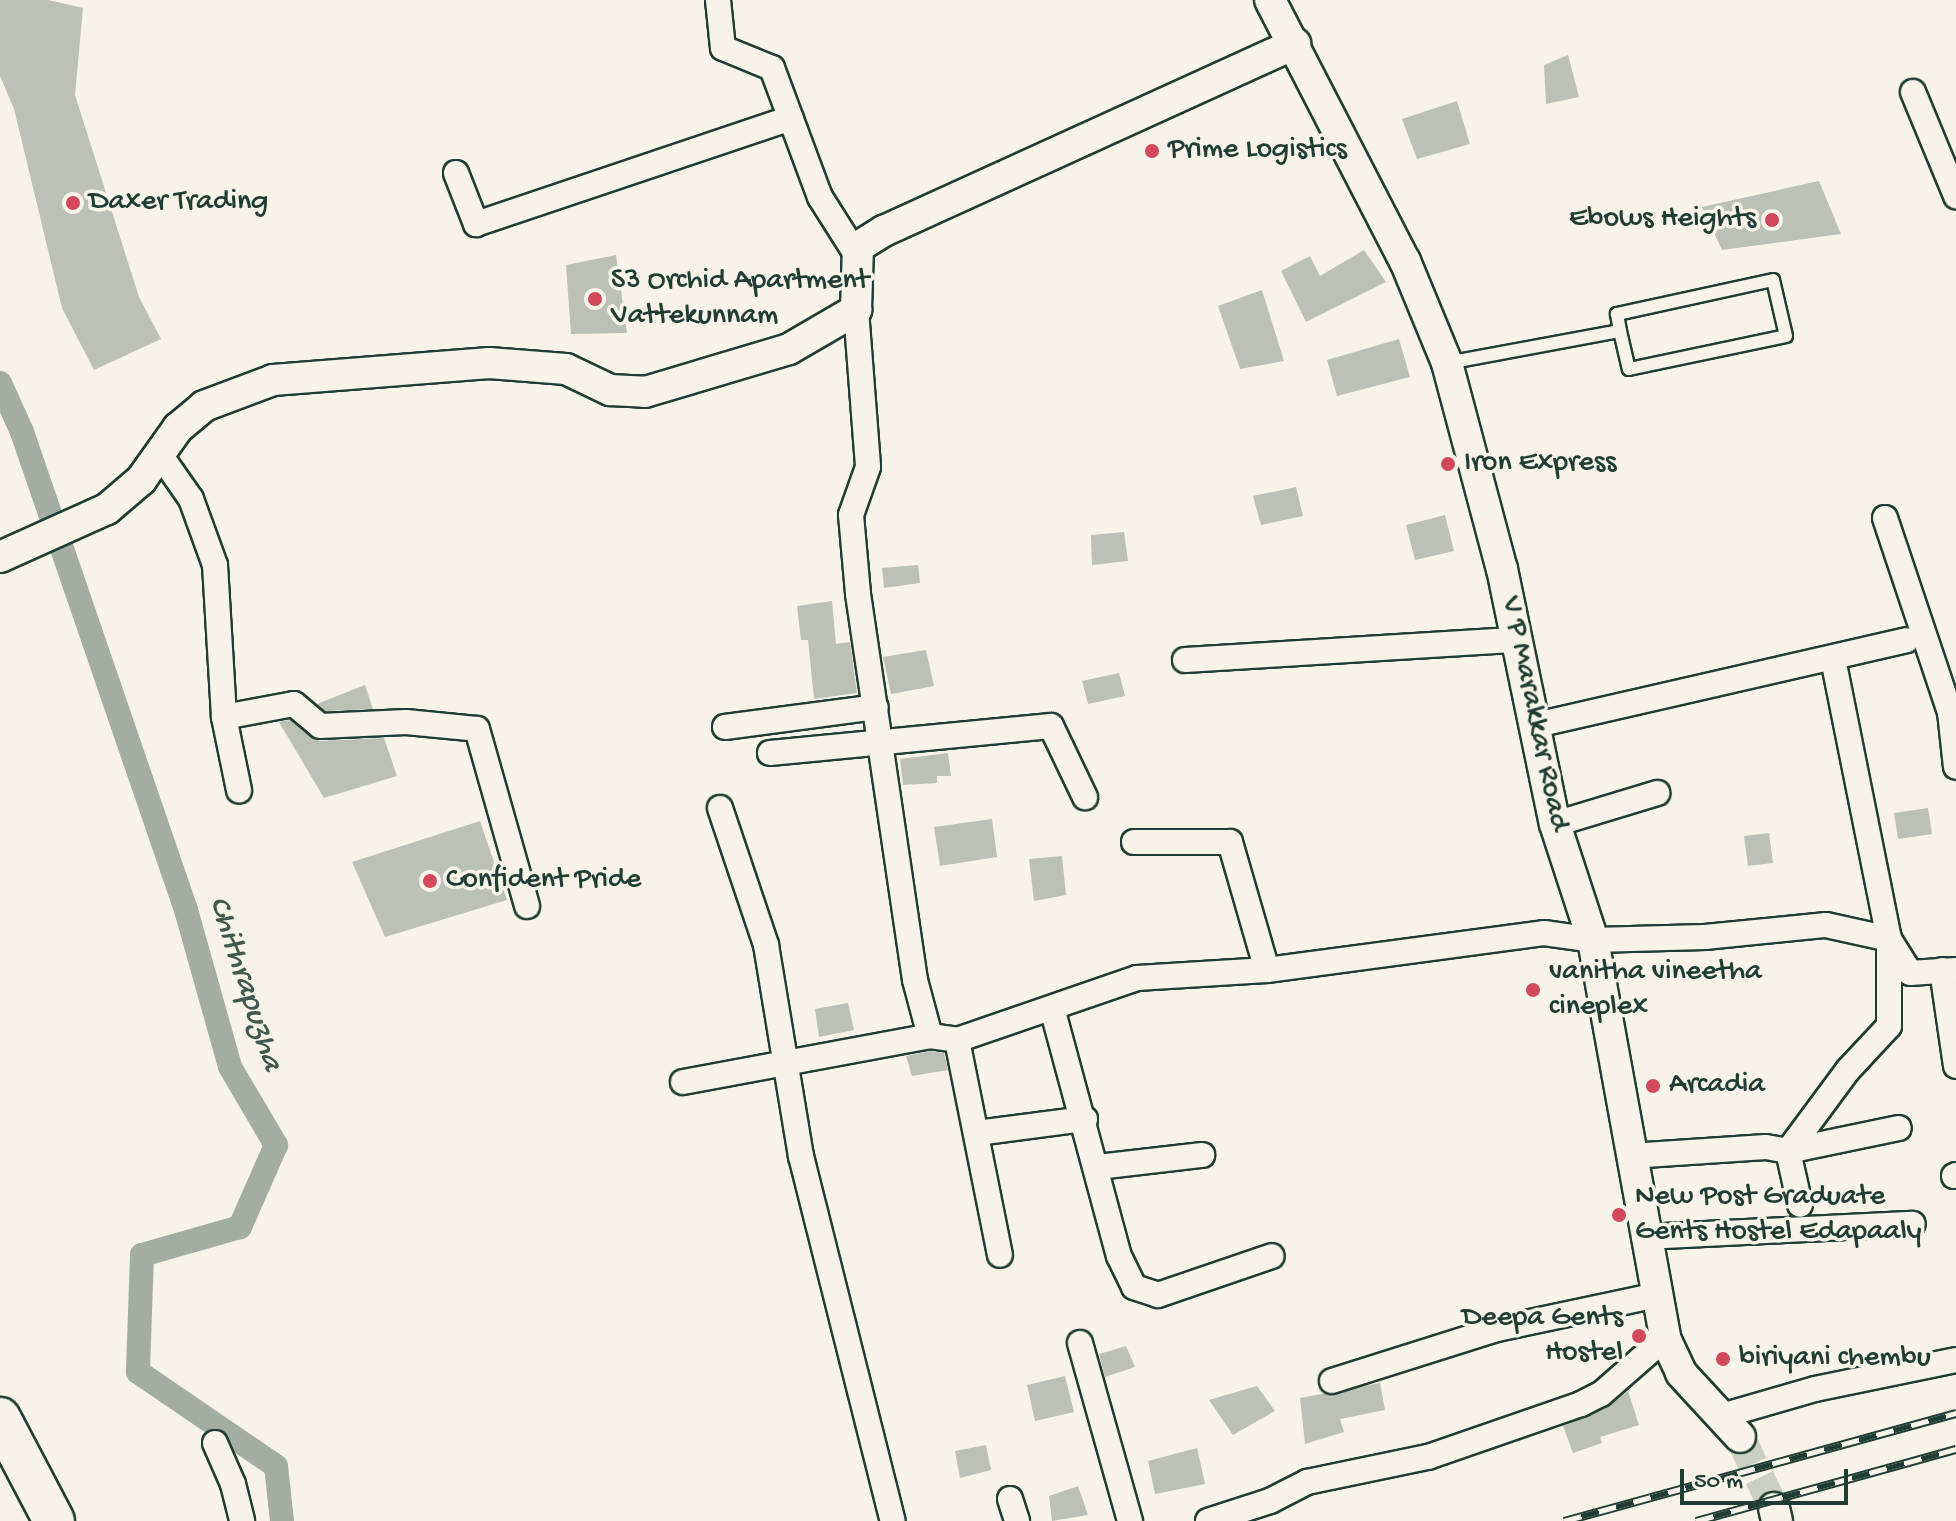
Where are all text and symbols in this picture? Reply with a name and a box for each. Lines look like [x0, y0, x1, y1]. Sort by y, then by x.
place label: Prime Logistics [1168, 133, 1347, 169]
marker: Prime Logistics [1143, 142, 1161, 160]
place label: Daxer Trading [89, 185, 268, 221]
marker: Daxer Trading [64, 194, 82, 212]
place label: Ebows Heights [1569, 202, 1756, 238]
marker: Ebows Heights [1763, 211, 1781, 229]
place label: S3 Orchid Apartment Vattekunnam [611, 264, 869, 334]
marker: S3 Orchid Apartment Vattekunnam [586, 290, 604, 308]
place label: Iron Express [1464, 446, 1616, 482]
marker: Iron Express [1439, 455, 1457, 473]
street label: V P Marakkar Road [1491, 593, 1575, 835]
place label: Confident Pride [446, 863, 641, 899]
marker: Confident Pride [421, 872, 439, 890]
water label: Chithrapuzha [198, 892, 290, 1076]
place label: vanitha vineetha cineplex [1549, 955, 1762, 1026]
marker: vanitha vineetha cineplex [1524, 981, 1542, 999]
place label: Arcadia [1669, 1068, 1765, 1104]
marker: Arcadia [1644, 1077, 1662, 1095]
place label: New Post Graduate Gents Hostel Edapaaly [1635, 1180, 1922, 1250]
marker: New Post Graduate Gents Hostel Edapaaly [1610, 1206, 1628, 1224]
place label: Deepa Gents Hostel [1462, 1301, 1623, 1372]
marker: Deepa Gents Hostel [1630, 1327, 1648, 1345]
place label: biriyani chembu [1739, 1341, 1931, 1377]
marker: biriyani chembu [1714, 1350, 1732, 1368]
scale bar [1684, 1453, 1852, 1503]
text: 50 m [1694, 1468, 1743, 1497]

